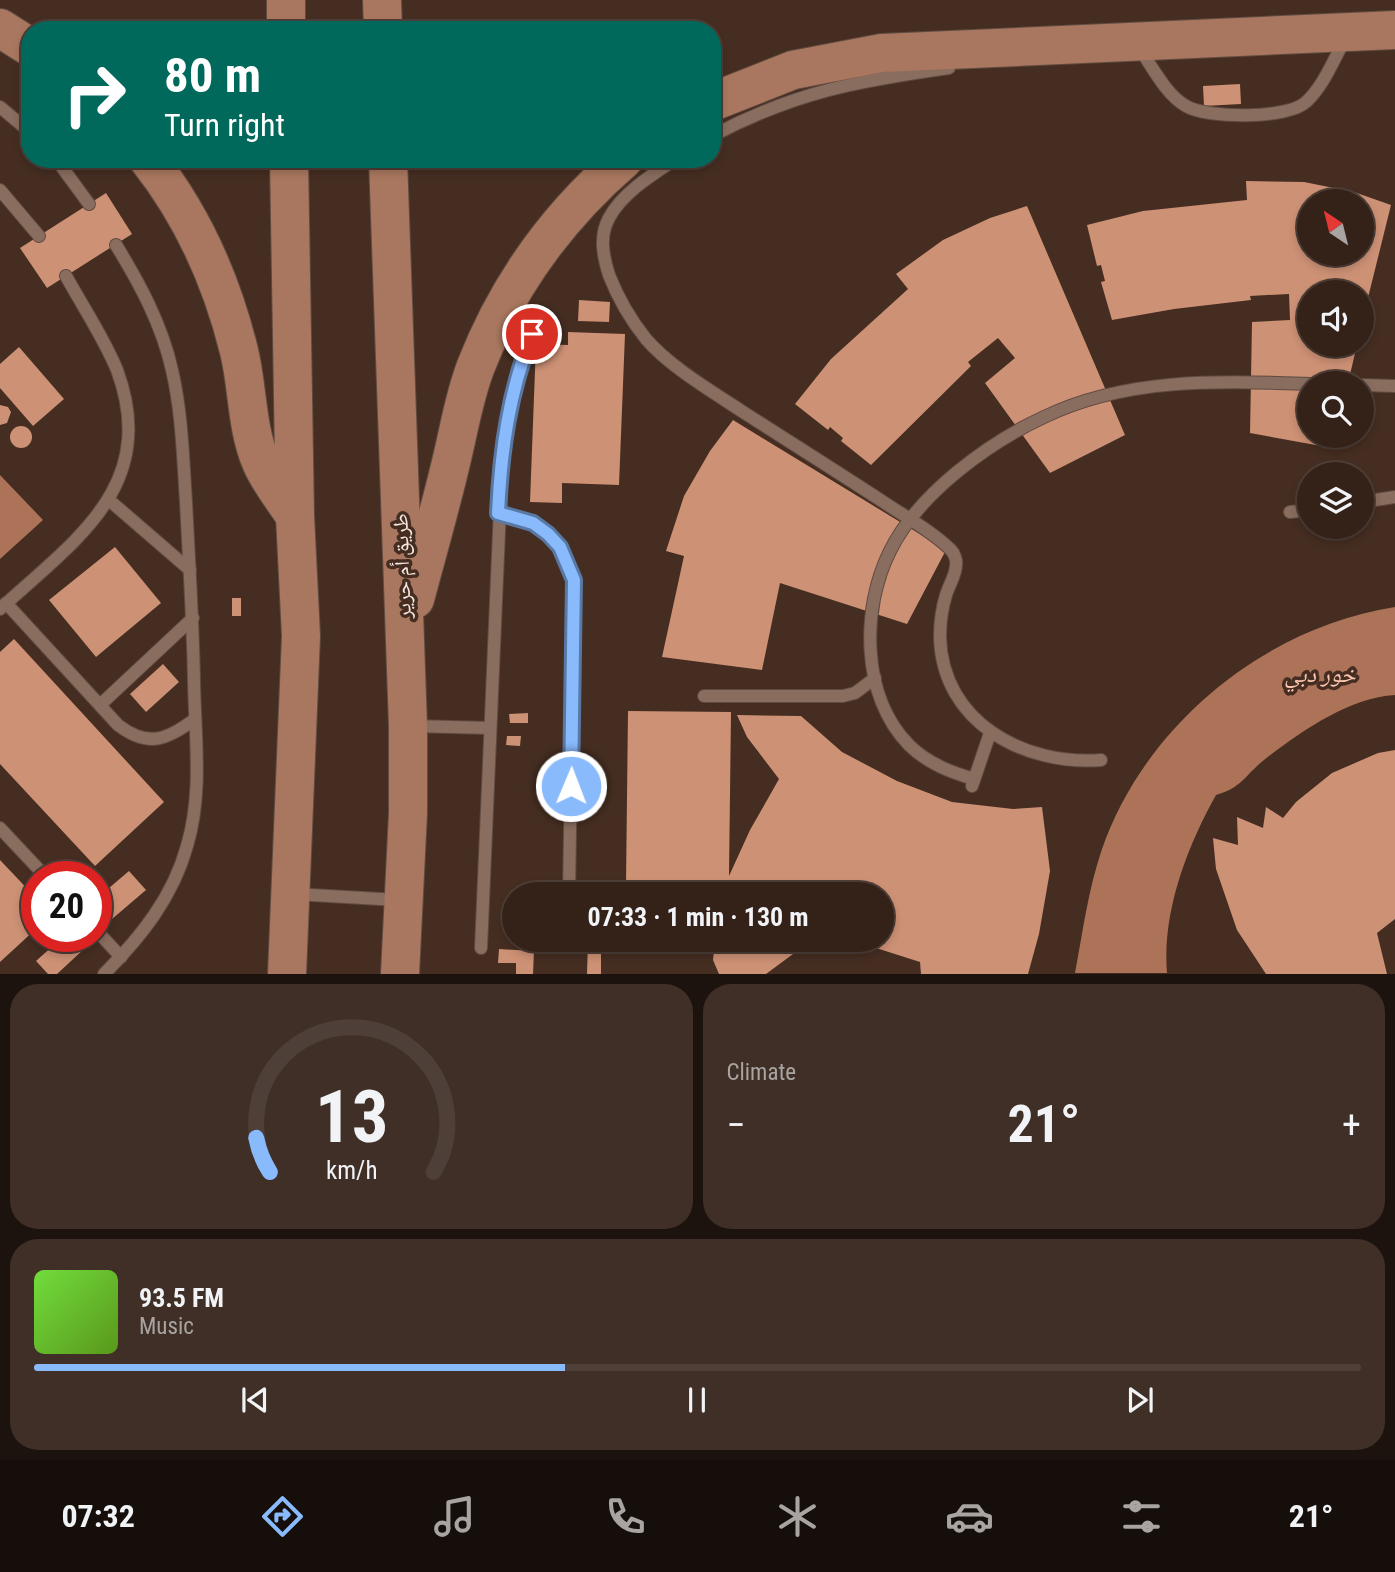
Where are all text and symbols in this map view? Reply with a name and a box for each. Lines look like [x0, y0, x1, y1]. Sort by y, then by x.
text: 80 m [164, 47, 261, 104]
icon: right [49, 49, 140, 140]
text: Turn right [164, 106, 285, 144]
north arrow [1297, 189, 1374, 266]
map controls [1297, 189, 1374, 539]
button: sound [1297, 280, 1374, 357]
pin [502, 304, 562, 364]
icon: arrive [513, 315, 551, 353]
button: search [1297, 371, 1374, 448]
button: layers [1297, 462, 1374, 539]
street label: طريق أم حرير [387, 513, 418, 620]
water label: خور دبي [1284, 661, 1356, 693]
position arrow [534, 749, 608, 823]
speed limit sign: 20 [21, 861, 112, 952]
text: 07:33 · 1 min · 130 m [588, 902, 808, 932]
text: Climate [727, 1059, 796, 1086]
text: 13 [314, 1075, 388, 1161]
text: 21° [1007, 1094, 1080, 1155]
text: − [727, 1103, 746, 1147]
text: + [1342, 1103, 1361, 1147]
text: km/h [326, 1156, 377, 1185]
text: 93.5 FM [139, 1283, 224, 1313]
text: Music [139, 1313, 194, 1340]
icon: previous [236, 1381, 274, 1419]
icon: pause [678, 1381, 716, 1419]
icon: next [1121, 1381, 1159, 1419]
icon: directions [258, 1492, 307, 1541]
icon: music [430, 1492, 479, 1541]
icon: phone [601, 1492, 650, 1541]
icon: climate [773, 1492, 822, 1541]
icon: car [945, 1492, 994, 1541]
icon: filters [1117, 1492, 1166, 1541]
text: 07:32 [61, 1497, 135, 1535]
text: 21° [1289, 1497, 1334, 1535]

